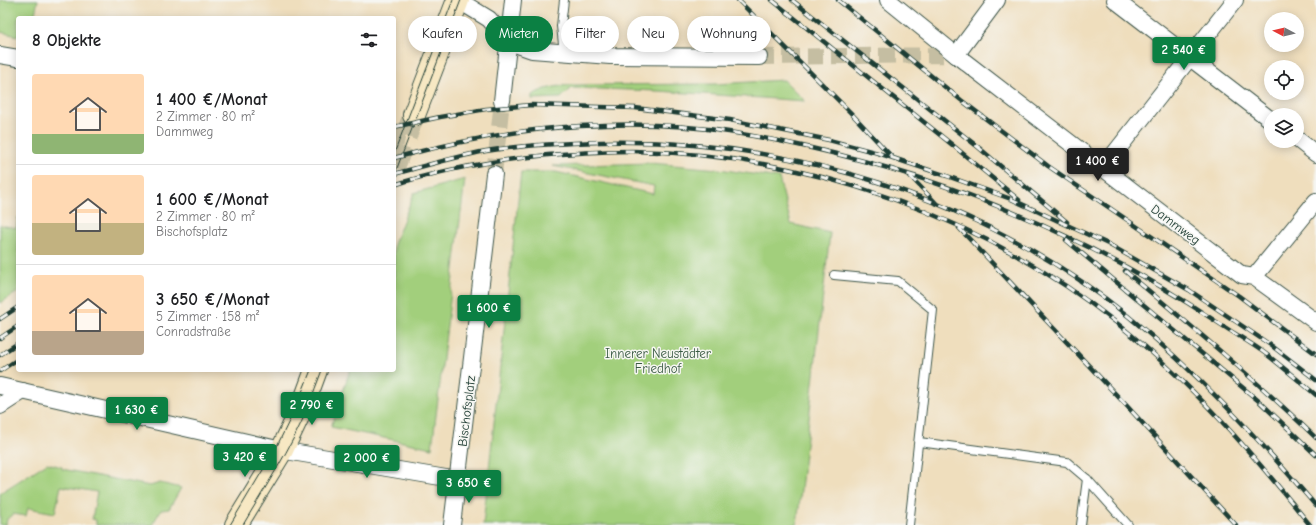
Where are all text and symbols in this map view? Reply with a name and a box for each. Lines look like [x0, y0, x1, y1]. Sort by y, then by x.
north arrow [1264, 12, 1304, 52]
map controls [1264, 12, 1304, 148]
chip: Kaufen [408, 16, 477, 52]
chip: Mieten [485, 16, 553, 52]
chip: Filter [561, 16, 619, 52]
chip: Neu [627, 16, 679, 52]
chip: Wohnung [687, 16, 771, 52]
icon: filters [358, 29, 380, 51]
text: 8 Objekte [32, 31, 101, 50]
pin: 2 540 € [1147, 37, 1221, 71]
text: 2 540 € [1161, 42, 1207, 57]
button: locate [1264, 60, 1304, 100]
icon: home [64, 90, 112, 138]
text: 1 400 €/Monat [156, 90, 267, 109]
button: layers [1264, 108, 1304, 148]
text: 2 Zimmer · 80 m² [156, 109, 255, 124]
text: Dammweg [156, 124, 213, 139]
pin: 1 400 € [1061, 148, 1135, 182]
text: 1 400 € [1076, 153, 1120, 168]
text: 1 600 €/Monat [156, 190, 268, 209]
icon: home [64, 191, 112, 239]
street label: Dammweg [1148, 201, 1203, 248]
text: 2 Zimmer · 80 m² [156, 209, 255, 224]
text: Bischofsplatz [156, 224, 227, 239]
text: 3 650 €/Monat [156, 290, 269, 309]
icon: home [64, 291, 112, 339]
pin: 1 600 € [452, 295, 526, 329]
text: 1 600 € [467, 300, 512, 315]
text: 5 Zimmer · 158 m² [156, 309, 259, 324]
text: Conradstraße [156, 324, 231, 339]
park label: Innerer Neustädter Friedhof [605, 346, 712, 376]
street label: Bischofsplatz [455, 374, 478, 447]
pin: 2 790 € [275, 392, 349, 426]
pin: 1 630 € [100, 397, 174, 431]
text: 2 790 € [290, 397, 334, 412]
text: 1 630 € [115, 402, 159, 417]
pin: 3 420 € [208, 444, 282, 478]
pin: 2 000 € [330, 445, 404, 479]
text: 3 420 € [223, 449, 267, 464]
text: 2 000 € [344, 450, 391, 465]
pin: 3 650 € [432, 470, 506, 504]
text: 3 650 € [446, 475, 492, 490]

